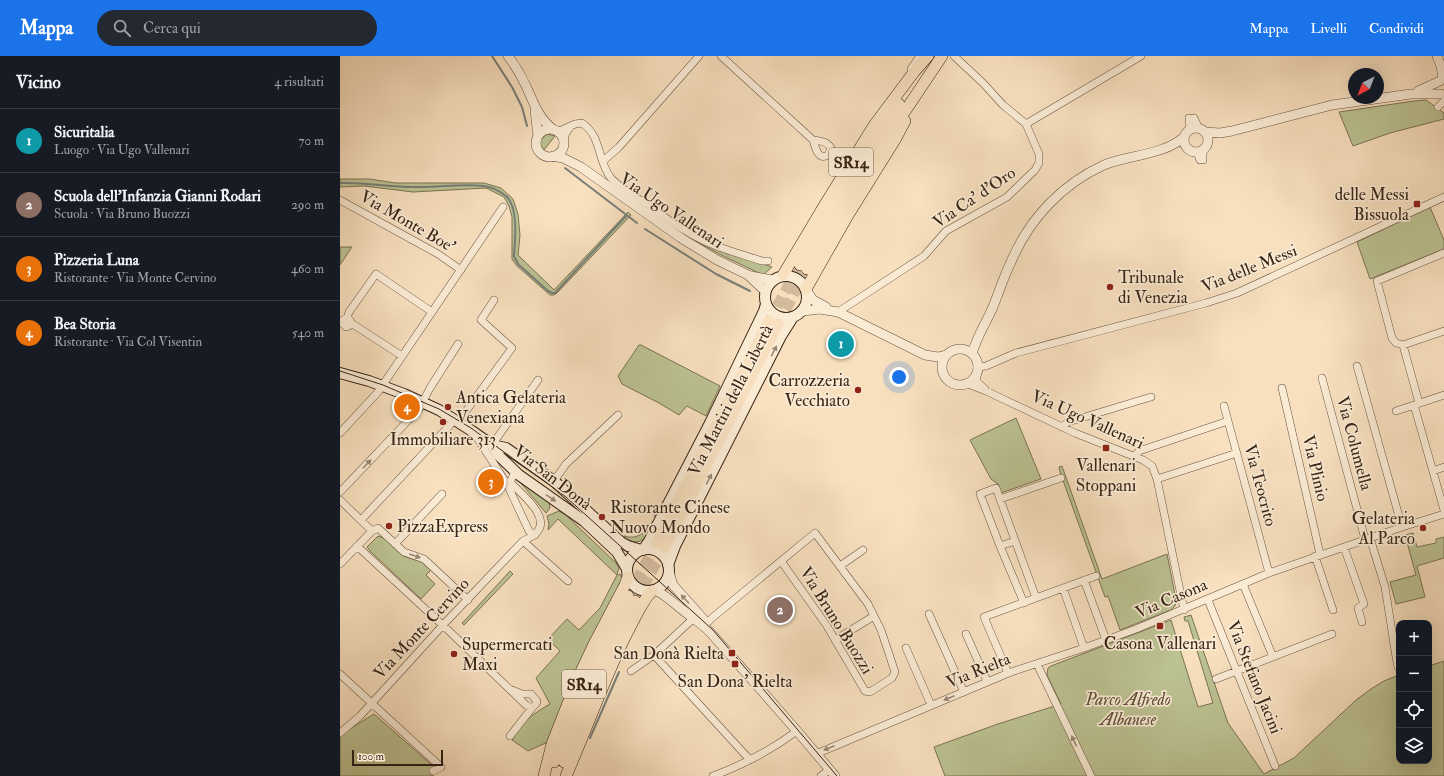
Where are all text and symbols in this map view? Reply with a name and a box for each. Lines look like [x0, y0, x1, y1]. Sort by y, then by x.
search box [97, 10, 377, 46]
text: Mappa [20, 16, 73, 40]
icon: search [111, 17, 133, 39]
text: Cerca qui [143, 19, 201, 38]
text: Mappa [1249, 20, 1288, 37]
text: Livelli [1310, 20, 1347, 37]
text: Condividi [1369, 20, 1424, 37]
north arrow [1348, 68, 1384, 104]
text: Vicino [16, 72, 61, 93]
text: 4 risultati [274, 74, 324, 90]
text: Sicuritalia [54, 123, 115, 142]
text: 1 [27, 133, 31, 149]
text: 70 m [299, 133, 324, 149]
text: Luogo · Via Ugo Vallenari [54, 142, 189, 158]
road number: SR14 [829, 148, 873, 176]
street label: Via Ca' d'Oro [929, 162, 1020, 233]
street label: Via Ugo Vallenari [616, 168, 728, 253]
place label: delle Messi Bissuola [1335, 184, 1410, 225]
street label: Via Monte Boe' [356, 186, 459, 257]
text: Scuola dell’Infanzia Gianni Rodari [54, 187, 261, 206]
text: 2 [26, 197, 32, 213]
text: 290 m [291, 197, 324, 213]
marker: delle Messi Bissuola [1412, 199, 1422, 209]
text: Scuola · Via Bruno Buozzi [54, 206, 190, 222]
street label: Via delle Messi [1198, 240, 1301, 297]
text: Pizzeria Luna [54, 251, 139, 270]
text: 3 [27, 261, 32, 277]
text: 460 m [291, 261, 324, 277]
place label: Tribunale di Venezia [1118, 267, 1189, 308]
text: Ristorante · Via Monte Cervino [54, 270, 216, 286]
marker: Tribunale di Venezia [1105, 282, 1115, 292]
text: Bea Storia [54, 315, 116, 334]
street label: Via Martiri della Libertà [683, 320, 778, 479]
text: 4 [25, 325, 33, 341]
text: 540 m [292, 325, 324, 341]
pin: 1 [828, 329, 854, 359]
text: Ristorante · Via Col Visentin [54, 334, 202, 350]
one-way arrow [770, 345, 777, 356]
your location [889, 367, 909, 387]
place label: Carrozzeria Vecchiato [768, 370, 851, 411]
marker: Carrozzeria Vecchiato [853, 385, 863, 395]
street label: Via Ugo Vallenari [1028, 385, 1148, 454]
place label: Antica Gelateria Venexiana [455, 387, 567, 428]
pin: 4 [394, 392, 420, 422]
street label: Via Columella [1332, 394, 1377, 493]
marker: Antica Gelateria Venexiana [443, 402, 453, 412]
marker: Immobiliare 313 [438, 417, 448, 427]
place label: Immobiliare 313 [390, 429, 496, 450]
street label: Via Plinio [1298, 433, 1333, 503]
street label: Via San Donà [509, 440, 597, 515]
street label: Via Teocrito [1239, 442, 1282, 528]
marker: Vallenari Stoppani [1101, 443, 1111, 453]
place label: Vallenari Stoppani [1076, 455, 1137, 497]
one-way arrow [362, 459, 372, 469]
pin: 3 [478, 467, 504, 497]
one-way arrow [706, 473, 712, 485]
one-way arrow [545, 494, 556, 502]
place label: Ristorante Cinese Nuovo Mondo [610, 497, 730, 538]
place label: Gelateria Al Parco [1352, 508, 1416, 549]
marker: Ristorante Cinese Nuovo Mondo [597, 512, 607, 522]
place label: PizzaExpress [397, 516, 488, 538]
marker: PizzaExpress [384, 521, 394, 531]
marker: Gelateria Al Parco [1418, 523, 1428, 533]
one-way arrow [409, 553, 421, 559]
street label: Via Bruno Buozzi [795, 563, 878, 678]
street label: Via Monte Cervino [369, 573, 474, 683]
street label: Via Casona [1132, 574, 1211, 623]
one-way arrow [681, 594, 690, 604]
pin: 2 [767, 595, 793, 625]
street label: Via Stefano Jacini [1221, 617, 1287, 738]
map controls [1396, 620, 1432, 764]
button: + [1396, 620, 1432, 656]
marker: Casona Vallenari [1155, 621, 1165, 631]
place label: Casona Vallenari [1104, 633, 1217, 654]
place label: Supermercati Maxi [462, 634, 553, 675]
place label: San Donà Rielta [613, 643, 725, 664]
marker: San Donà Rielta [727, 648, 737, 658]
street label: Via Rielta [943, 648, 1014, 693]
marker: Supermercati Maxi [449, 649, 459, 659]
button: − [1396, 656, 1432, 692]
marker: San Dona' Rielta [730, 659, 740, 669]
road number: SR14 [562, 670, 606, 698]
place label: San Dona' Rielta [678, 671, 793, 692]
park label: Parco Alfredo Albanese [1084, 689, 1171, 730]
button: locate [1396, 692, 1432, 728]
one-way arrow [943, 695, 954, 701]
button: layers [1396, 728, 1432, 764]
one-way arrow [1071, 735, 1077, 747]
one-way arrow [823, 746, 835, 752]
scale bar [352, 748, 443, 767]
text: 100 m [358, 750, 384, 763]

